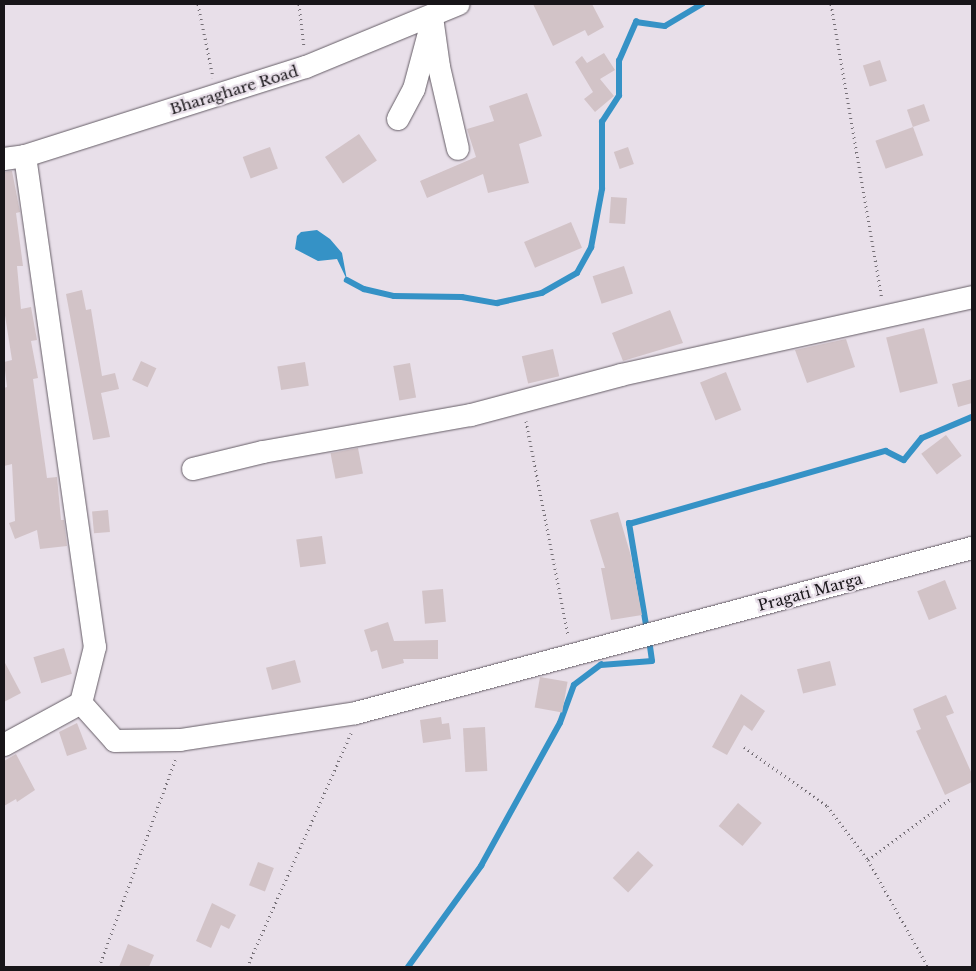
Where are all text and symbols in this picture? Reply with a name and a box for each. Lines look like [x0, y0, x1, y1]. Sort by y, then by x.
street label: Bharaghare Road [168, 62, 300, 118]
street label: Pragati Marga [756, 569, 864, 615]

